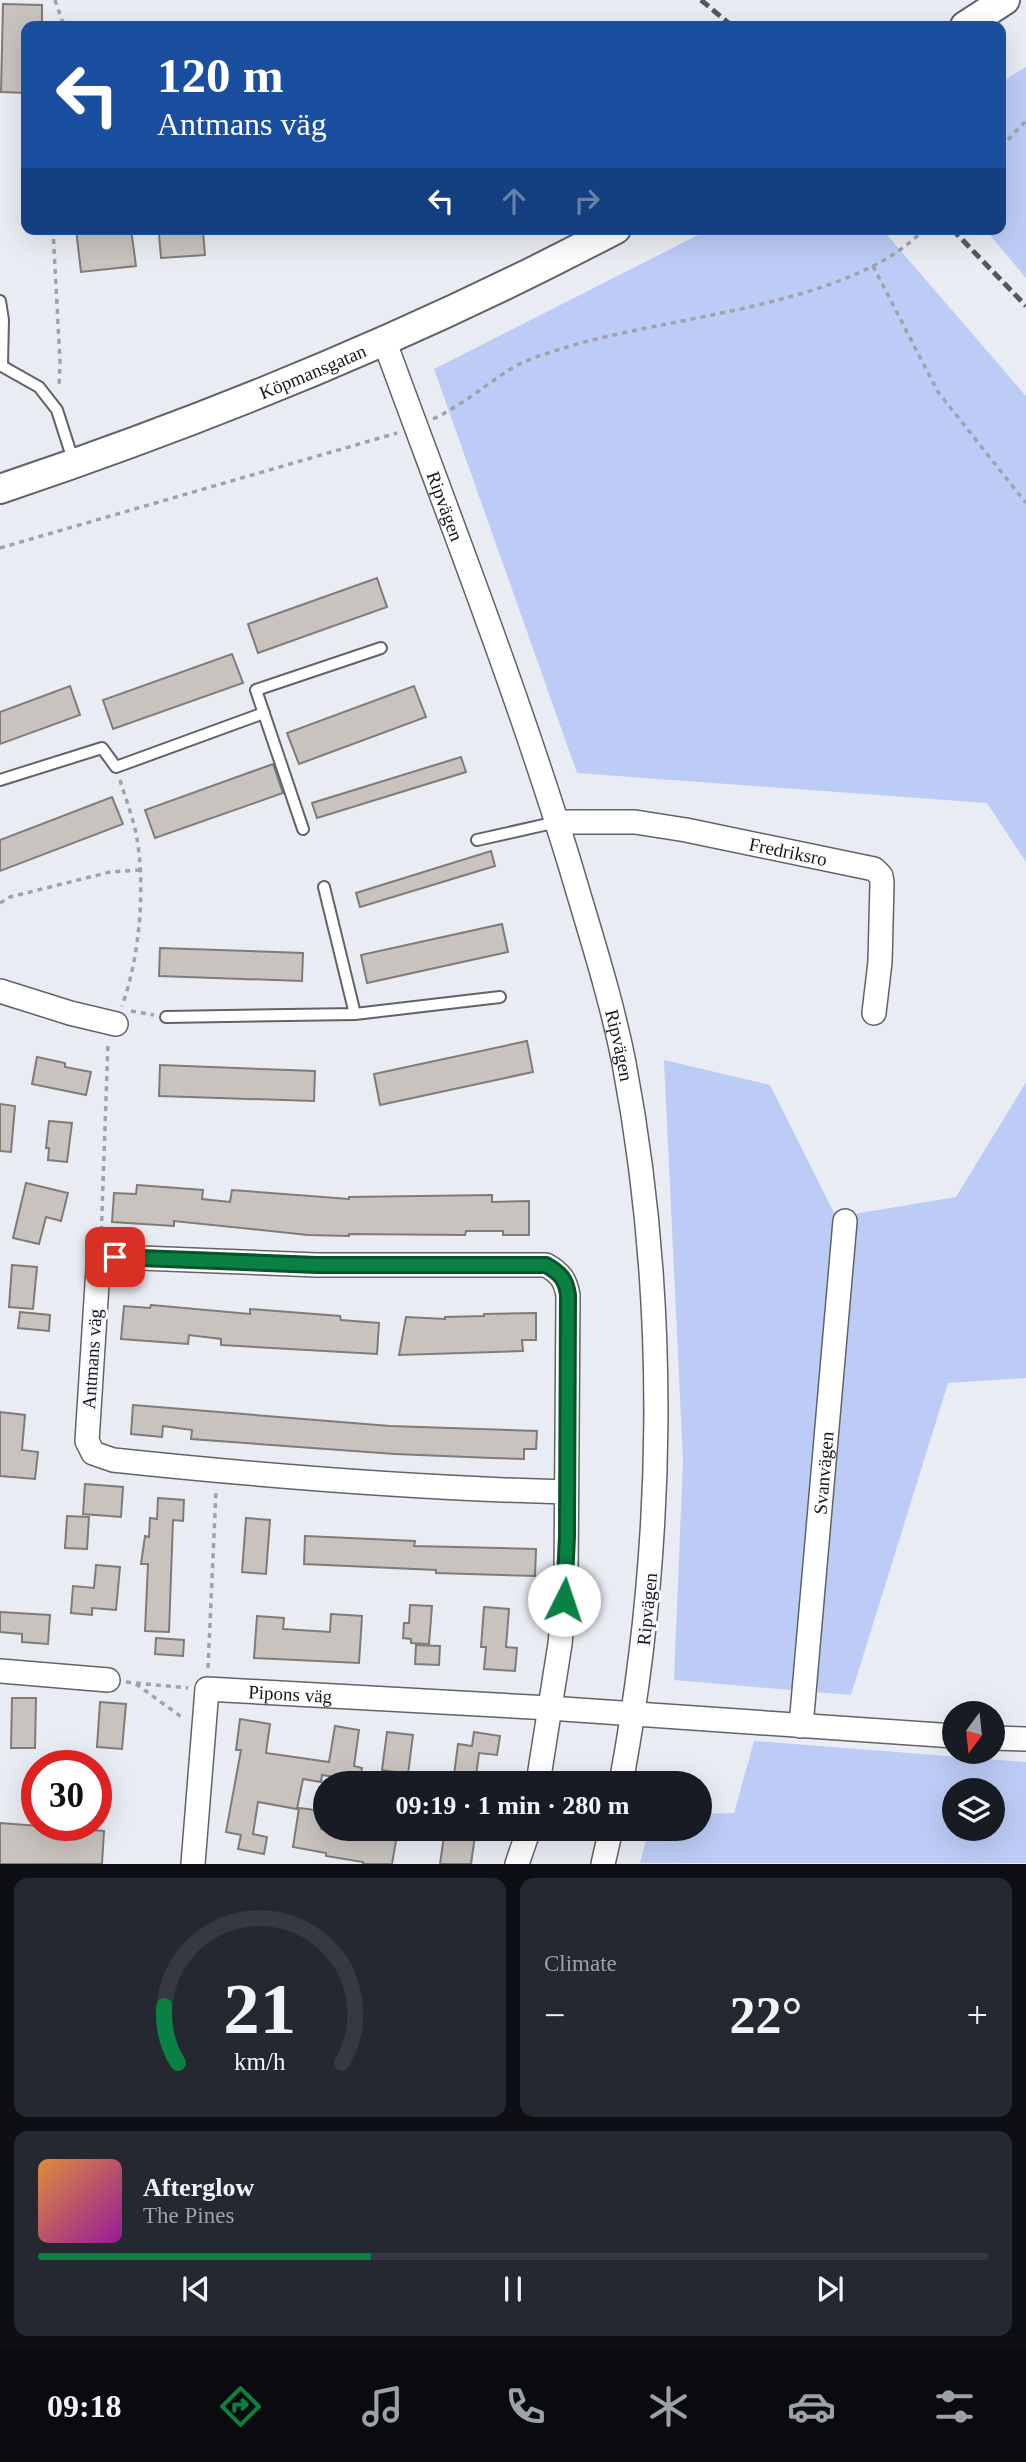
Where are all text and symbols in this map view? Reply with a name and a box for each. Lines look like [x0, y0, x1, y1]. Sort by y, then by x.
text: 120 m [157, 48, 284, 103]
icon: left [42, 49, 133, 140]
text: Antmans väg [157, 106, 327, 142]
icon: left [422, 182, 460, 220]
icon: ahead [495, 182, 533, 220]
icon: right [568, 182, 606, 220]
street label: Köpmansgatan [256, 339, 370, 403]
street label: Ripvägen [423, 468, 468, 544]
street label: Fredriksro [747, 833, 829, 870]
street label: Ripvägen [602, 1007, 638, 1083]
pin [85, 1227, 145, 1287]
icon: arrive [96, 1238, 134, 1276]
street label: Antmans väg [78, 1308, 106, 1410]
street label: Svanvägen [809, 1430, 837, 1515]
position arrow [527, 1563, 601, 1637]
street label: Ripvägen [633, 1571, 661, 1646]
street label: Pipons väg [248, 1681, 333, 1706]
north arrow [942, 1701, 1004, 1764]
map controls [942, 1701, 1005, 1841]
speed limit sign: 30 [21, 1750, 112, 1841]
button: layers [942, 1778, 1005, 1841]
text: 09:19 · 1 min · 280 m [396, 1791, 630, 1820]
text: Climate [544, 1951, 617, 1976]
text: 21 [224, 1969, 296, 2050]
text: 22° [730, 1987, 802, 2044]
text: − [544, 1994, 565, 2036]
text: + [967, 1994, 988, 2036]
text: km/h [234, 2048, 286, 2075]
text: Afterglow [143, 2173, 254, 2202]
text: The Pines [143, 2203, 234, 2228]
icon: previous [177, 2270, 215, 2308]
icon: pause [494, 2270, 532, 2308]
icon: next [811, 2270, 849, 2308]
icon: directions [216, 2382, 265, 2431]
icon: music [358, 2382, 407, 2431]
icon: phone [501, 2382, 550, 2431]
icon: climate [644, 2382, 693, 2431]
icon: car [787, 2382, 836, 2431]
icon: filters [930, 2382, 979, 2431]
text: 09:18 [47, 2388, 122, 2424]

